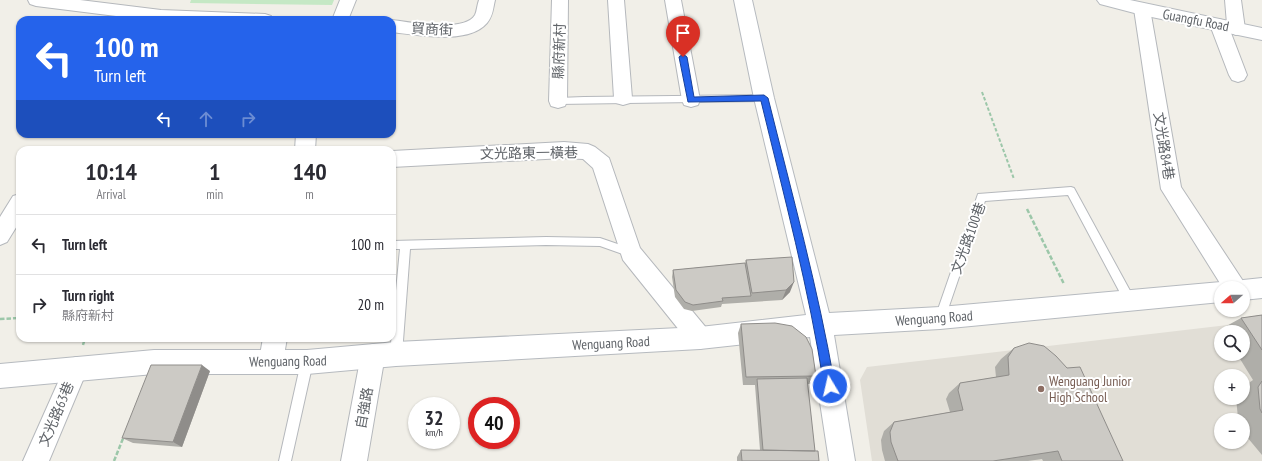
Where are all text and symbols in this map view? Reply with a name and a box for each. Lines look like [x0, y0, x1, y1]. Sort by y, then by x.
street label: Guangfu Road [1161, 5, 1231, 35]
pin [666, 16, 700, 57]
street label: 貿商街 [411, 19, 453, 39]
icon: arrive [672, 22, 694, 44]
street label: 縣府新村 [549, 23, 569, 79]
text: 100 m [94, 28, 158, 65]
icon: left [28, 32, 80, 84]
text: Turn left [94, 64, 146, 87]
icon: left [153, 108, 175, 130]
icon: ahead [195, 108, 217, 130]
icon: right [237, 108, 259, 130]
street label: 文光路84巷 [1150, 111, 1178, 181]
street label: 文光路東一橫巷 [480, 143, 578, 163]
text: 10:14 [85, 156, 137, 187]
text: 1 [209, 156, 220, 187]
text: 140 [292, 156, 327, 187]
text: Arrival [96, 186, 126, 203]
text: min [206, 186, 223, 203]
text: m [305, 186, 314, 203]
street label: 文光路100巷 [947, 200, 989, 276]
icon: left [28, 234, 50, 256]
text: Turn left [62, 235, 107, 254]
text: 100 m [351, 235, 384, 254]
north arrow [1214, 281, 1250, 317]
map controls [1214, 281, 1250, 449]
text: Turn right [62, 286, 114, 305]
icon: right [28, 294, 50, 316]
text: 20 m [358, 295, 384, 314]
street label: Wenguang Road [895, 306, 973, 330]
text: 縣府新村 [62, 307, 114, 324]
button: search [1214, 325, 1250, 361]
street label: Wenguang Road [572, 332, 650, 354]
street label: Wenguang Road [249, 351, 327, 371]
position arrow [809, 365, 851, 407]
button: + [1214, 369, 1250, 405]
place label: Wenguang Junior High School [1049, 372, 1131, 406]
street label: 文光路63巷 [34, 379, 78, 449]
marker: Wenguang Junior High School [1036, 384, 1046, 394]
street label: 自強路 [351, 386, 377, 430]
speed limit sign: 40 [468, 397, 520, 449]
text: 32 [424, 405, 444, 431]
button: − [1214, 413, 1250, 449]
text: km/h [425, 426, 443, 439]

